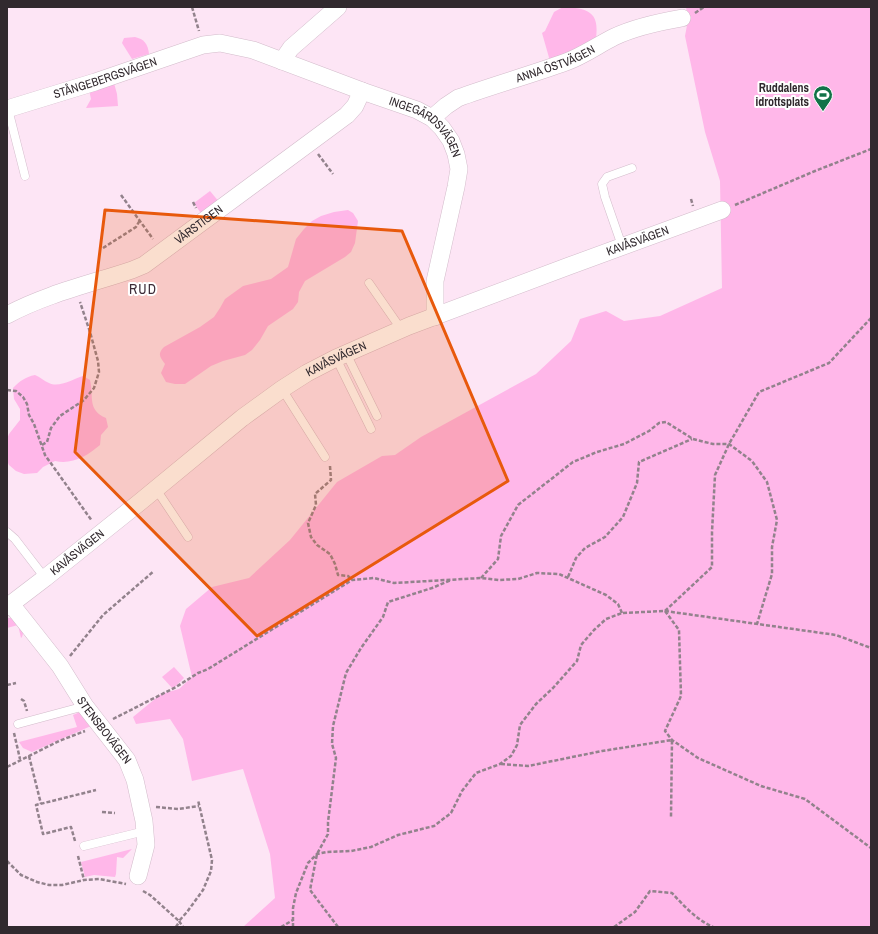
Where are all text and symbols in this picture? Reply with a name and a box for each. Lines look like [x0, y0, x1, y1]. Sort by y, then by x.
street label: ANNA ÖSTVÄGEN [513, 41, 598, 87]
street label: STÅNGEBERGSVÄGEN [51, 53, 159, 102]
place label: Ruddalens idrottsplats [755, 80, 810, 110]
sports icon: Ruddalens idrottsplats [812, 84, 834, 112]
street label: INGEGÄRDSVÄGEN [387, 93, 464, 160]
street label: VÅRSTIGEN [171, 201, 226, 248]
street label: KAVÅSVÄGEN [604, 222, 671, 260]
district label: RUD [129, 280, 157, 298]
street label: KAVÅSVÄGEN [303, 338, 369, 380]
street label: KAVÅSVÄGEN [47, 526, 108, 579]
street label: STENSBOVÄGEN [73, 694, 135, 767]

